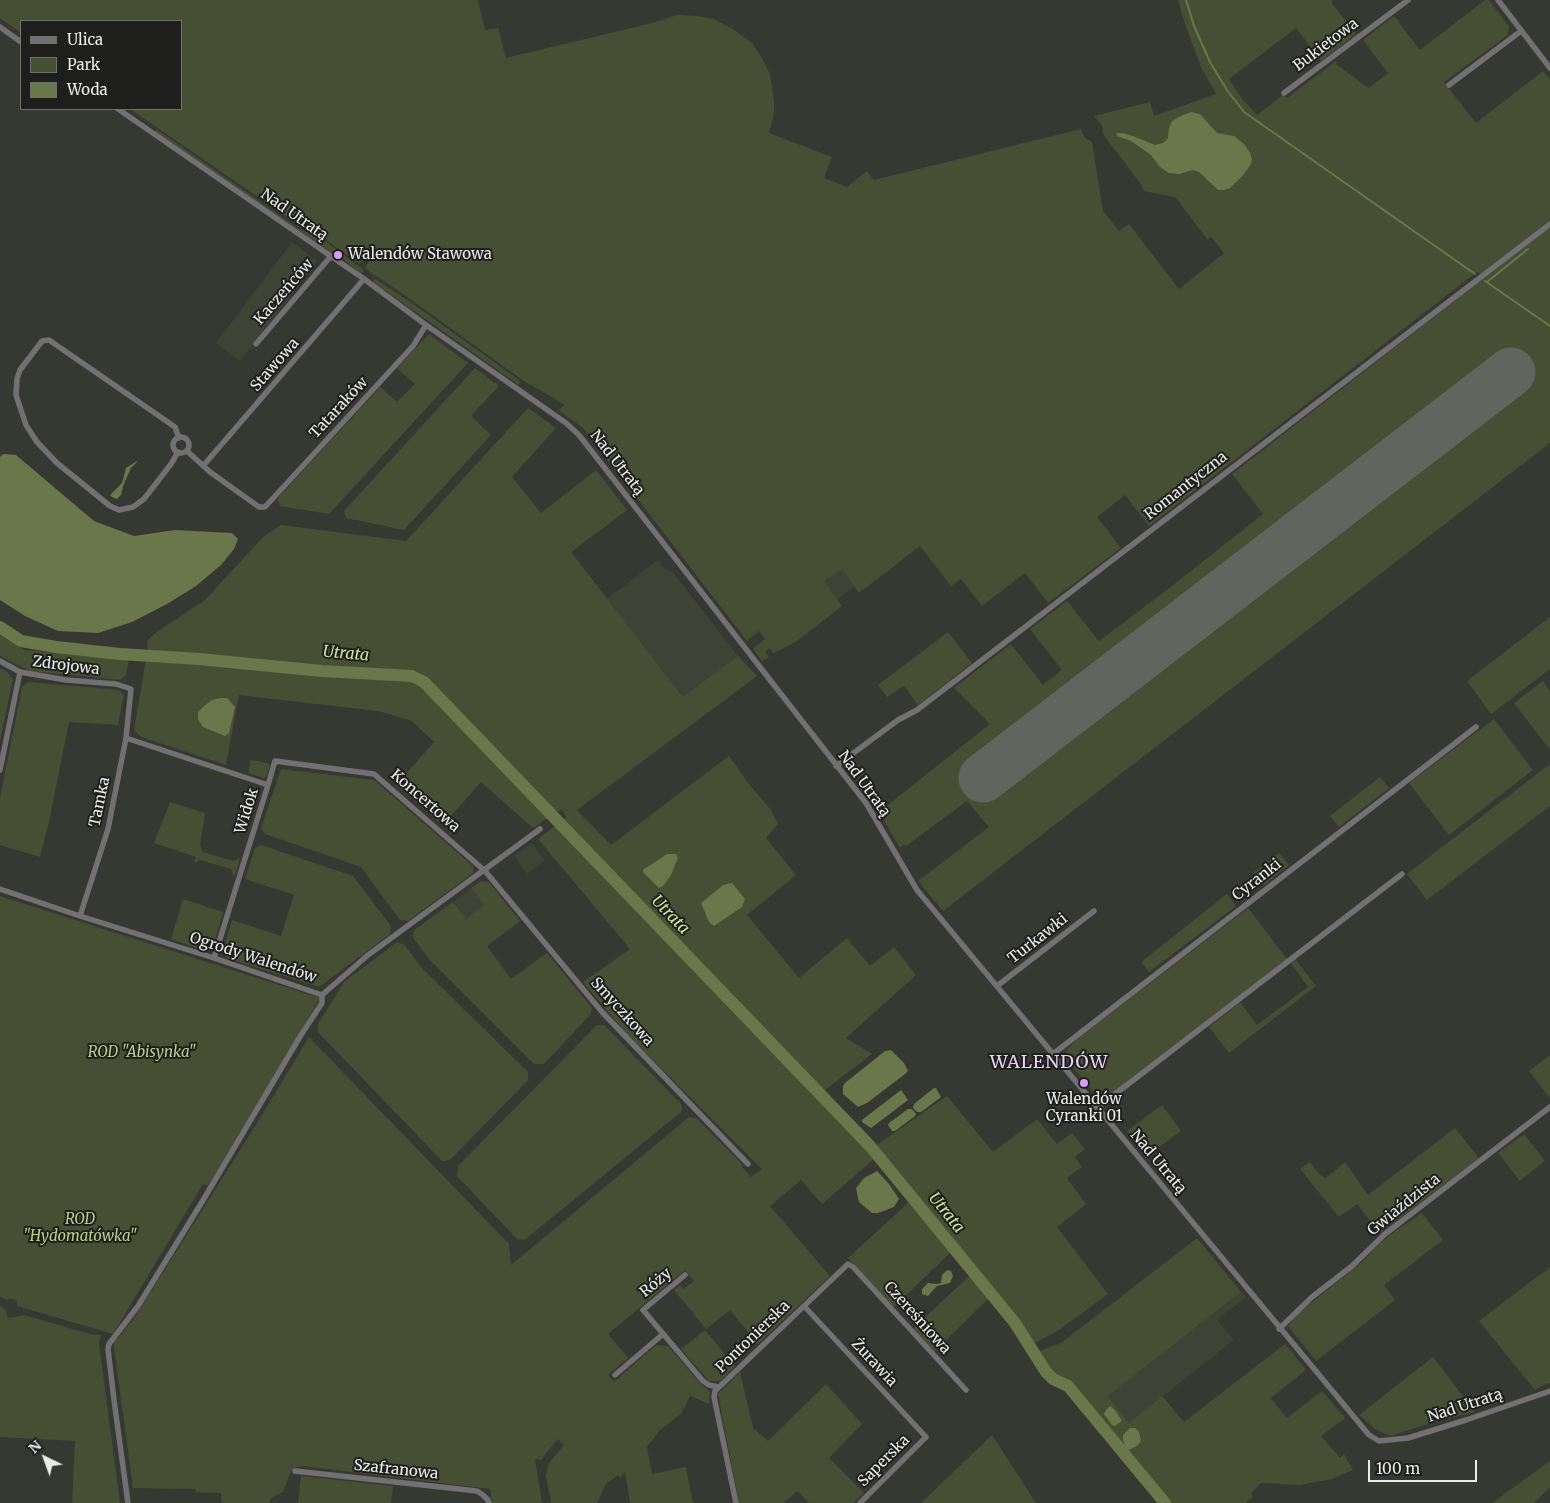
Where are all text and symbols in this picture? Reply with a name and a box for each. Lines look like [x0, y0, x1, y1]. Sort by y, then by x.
street label: Bukietowa [1290, 15, 1362, 75]
legend [20, 20, 182, 110]
text: Ulica [67, 30, 103, 49]
text: Park [67, 55, 100, 74]
text: Woda [67, 80, 108, 99]
street label: Nad Utratą [257, 185, 331, 245]
place label: Walendów Stawowa [348, 246, 492, 264]
marker: Walendów Stawowa [332, 249, 344, 261]
street label: Kaczeńców [251, 255, 317, 329]
street label: Stawowa [247, 335, 303, 395]
street label: Tataraków [306, 374, 372, 442]
street label: Nad Utratą [586, 427, 648, 499]
street label: Romantyczna [1141, 448, 1231, 524]
water label: Utrata [322, 642, 370, 666]
street label: Zdrojowa [31, 653, 101, 679]
street label: Nad Utratą [834, 747, 894, 821]
street label: Koncertowa [387, 766, 463, 836]
street label: Tamka [86, 775, 114, 829]
street label: Widok [232, 786, 262, 836]
street label: Cyranki [1229, 855, 1285, 905]
water label: Utrata [647, 892, 693, 938]
street label: Turkawki [1005, 910, 1071, 968]
street label: Ogrody Walendów [187, 929, 319, 987]
street label: Smyczkowa [587, 974, 657, 1050]
park label: ROD "Abisynka" [88, 1044, 196, 1062]
district label: WALENDÓW [989, 1052, 1109, 1074]
marker: Walendów Cyranki 01 [1078, 1077, 1090, 1089]
place label: Walendów Cyranki 01 [1046, 1091, 1122, 1126]
street label: Nad Utratą [1126, 1127, 1190, 1197]
street label: Gwiaździsta [1364, 1170, 1444, 1240]
water label: Utrata [924, 1189, 968, 1237]
park label: ROD "Hydomatówka" [23, 1211, 137, 1246]
street label: Róży [636, 1265, 676, 1301]
street label: Czereśniowa [880, 1278, 954, 1358]
street label: Pontonierska [712, 1297, 794, 1377]
street label: Żurawia [847, 1335, 901, 1391]
street label: Nad Utratą [1425, 1385, 1505, 1427]
street label: Saperska [854, 1431, 914, 1491]
north arrow [20, 1433, 70, 1483]
text: N [25, 1436, 45, 1457]
scale bar [1370, 1450, 1479, 1482]
street label: Szafranowa [353, 1457, 439, 1483]
text: 100 m [1376, 1459, 1420, 1478]

